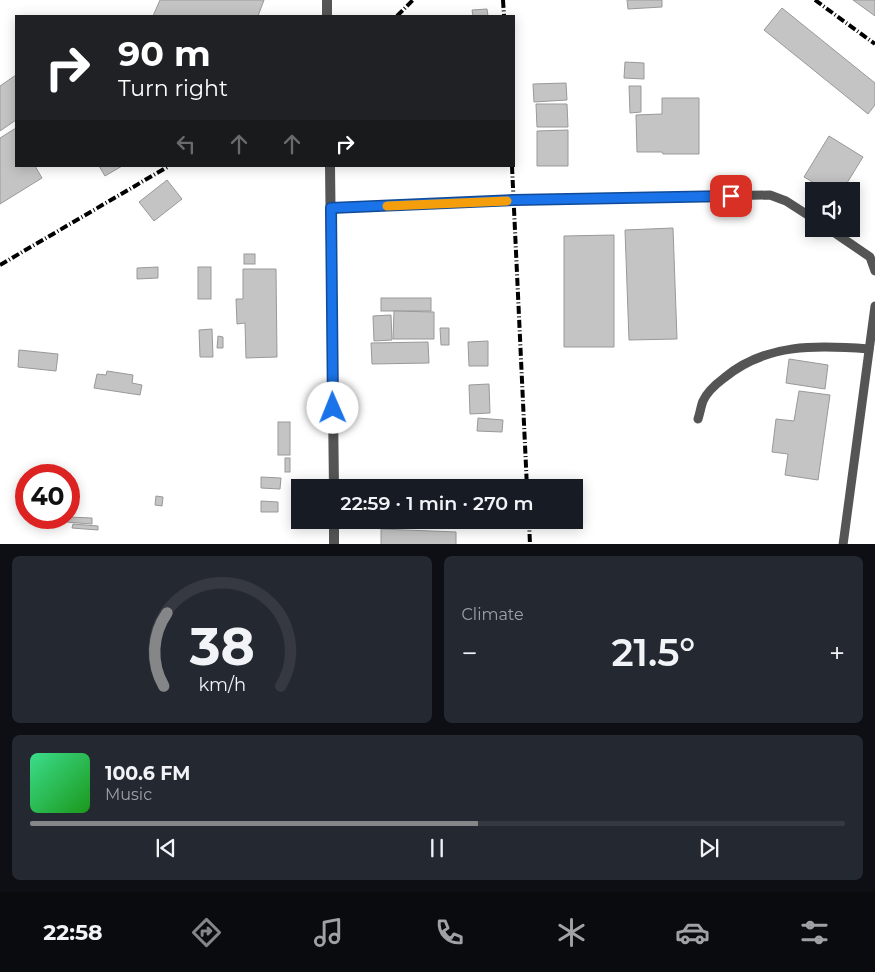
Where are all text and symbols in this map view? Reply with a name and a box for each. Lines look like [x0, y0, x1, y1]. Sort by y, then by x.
text: 90 m [118, 32, 211, 75]
icon: right [35, 35, 100, 100]
text: Turn right [118, 75, 228, 102]
icon: left [172, 130, 200, 158]
icon: ahead [225, 130, 253, 158]
icon: ahead [278, 130, 306, 158]
icon: right [331, 130, 359, 158]
pin [710, 175, 752, 217]
icon: arrive [717, 182, 745, 210]
map controls [805, 182, 860, 237]
button: sound [805, 182, 860, 237]
position arrow [306, 381, 358, 433]
speed limit sign: 40 [15, 464, 80, 529]
text: 22:59 · 1 min · 270 m [341, 492, 533, 515]
text: Climate [462, 605, 524, 624]
text: 38 [188, 615, 254, 678]
text: 21.5° [611, 629, 695, 676]
text: − [462, 636, 478, 670]
text: + [829, 636, 845, 670]
text: km/h [198, 674, 246, 695]
text: 100.6 FM [105, 762, 191, 785]
text: Music [105, 785, 152, 804]
icon: previous [152, 834, 180, 862]
icon: pause [423, 834, 451, 862]
icon: next [695, 834, 723, 862]
icon: directions [189, 915, 224, 950]
icon: music [311, 915, 346, 950]
icon: phone [432, 915, 467, 950]
icon: climate [554, 915, 589, 950]
icon: car [675, 915, 710, 950]
icon: filters [797, 915, 832, 950]
text: 22:58 [43, 919, 103, 946]

